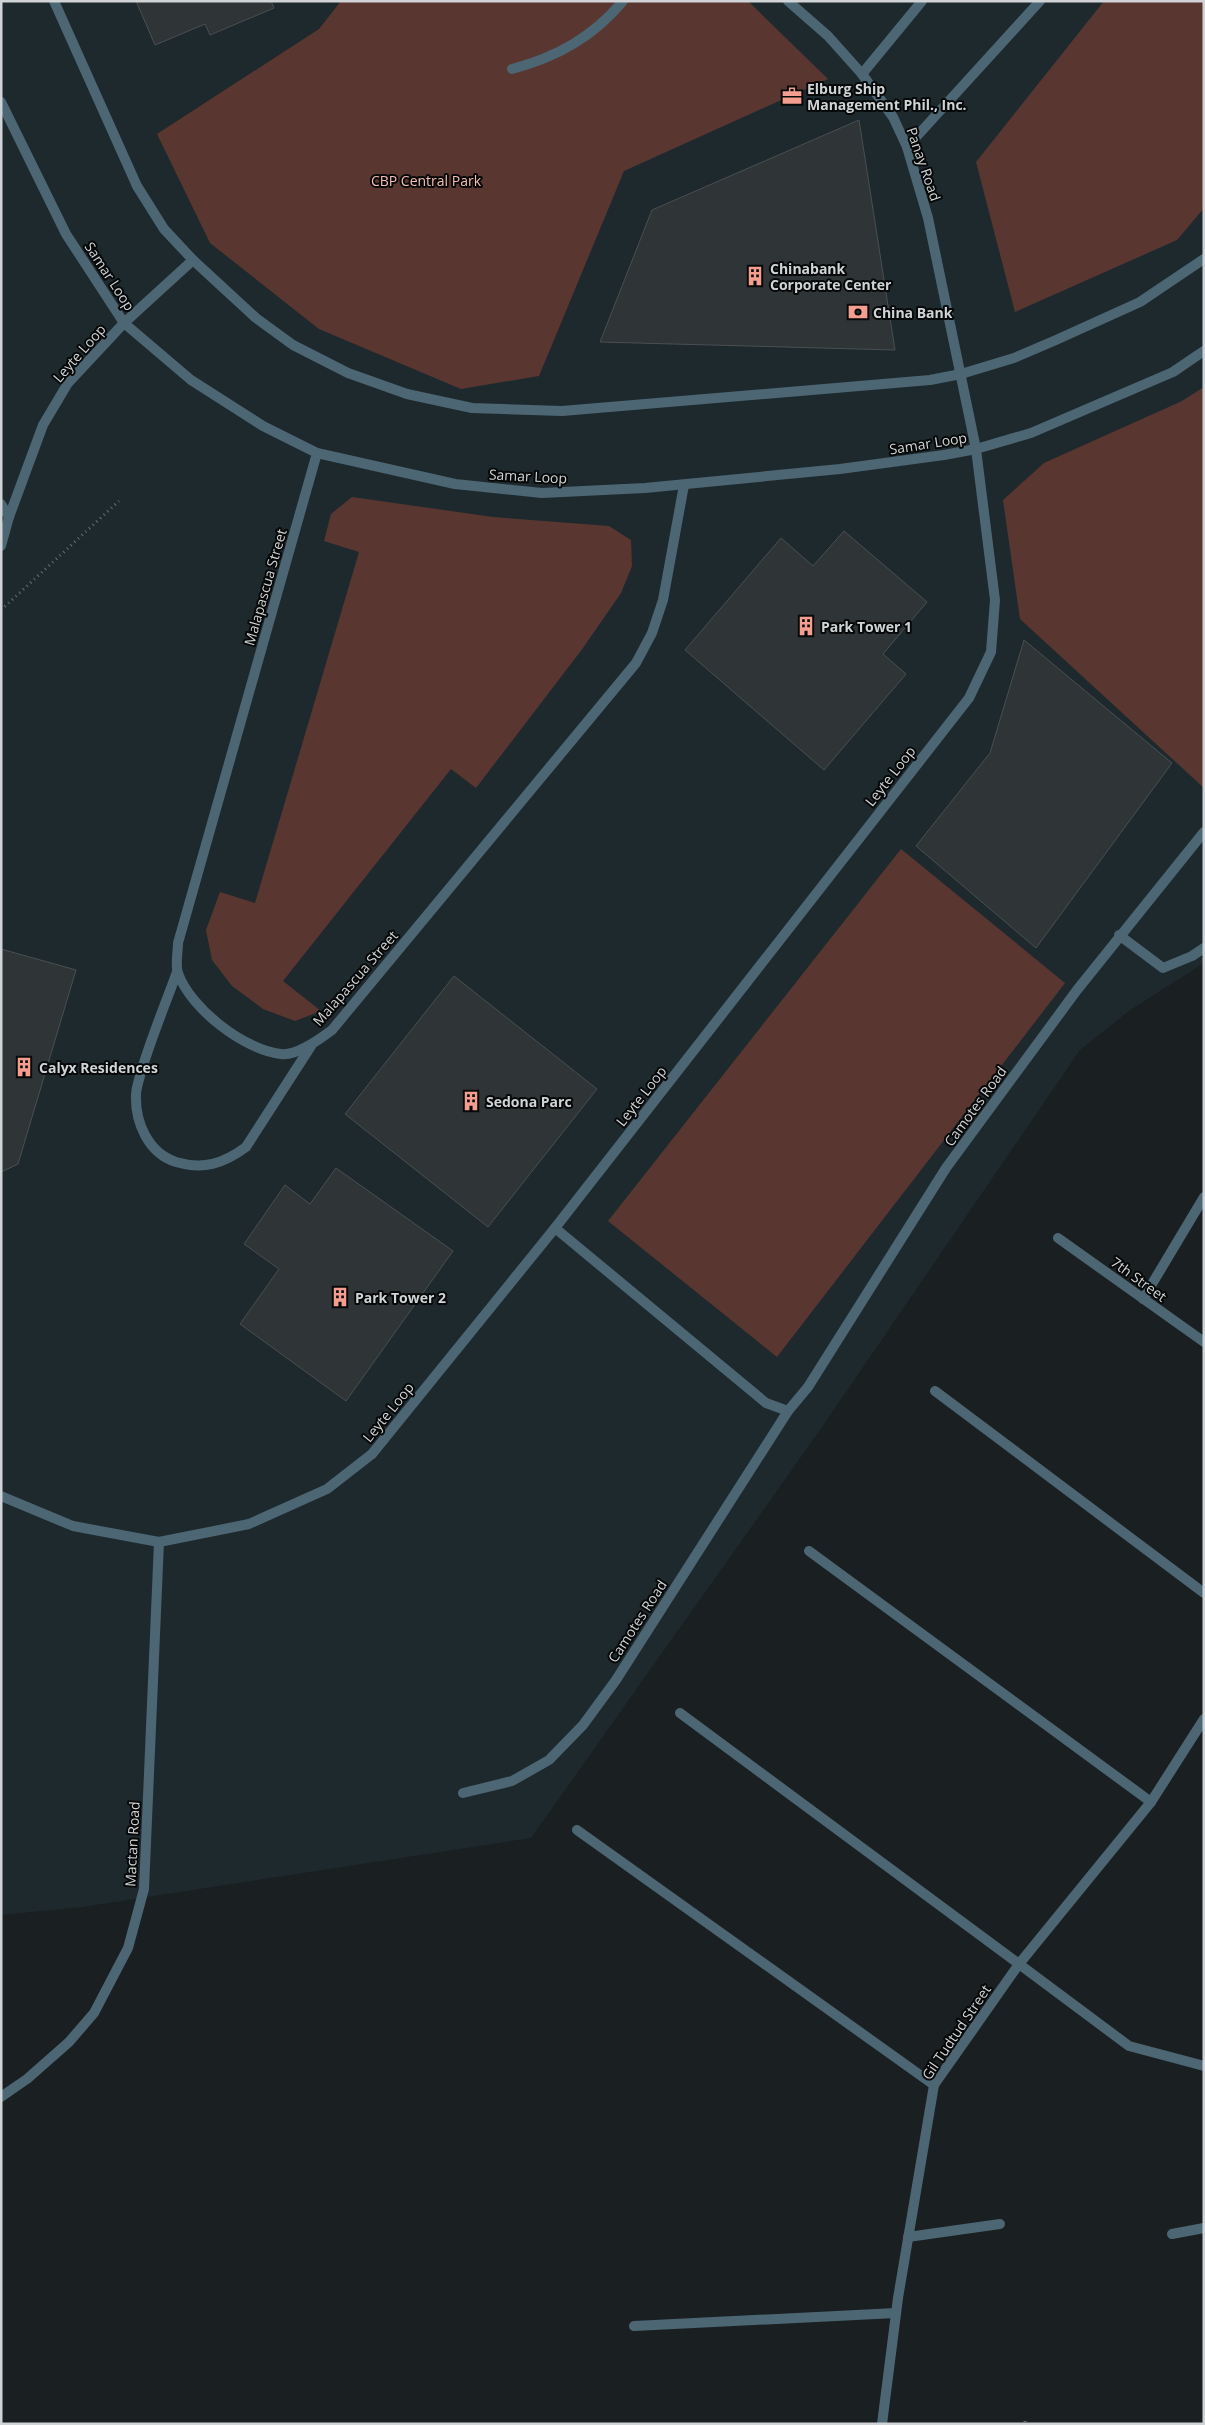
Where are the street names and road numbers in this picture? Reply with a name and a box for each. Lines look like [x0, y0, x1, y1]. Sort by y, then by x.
street label: Panay Road [903, 125, 945, 203]
street label: Samar Loop [81, 238, 139, 314]
street label: Leyte Loop [48, 320, 110, 386]
street label: Samar Loop [888, 427, 968, 459]
street label: Samar Loop [488, 464, 568, 488]
street label: Malapascua Street [239, 526, 291, 648]
street label: Leyte Loop [861, 742, 919, 810]
street label: Malapascua Street [308, 926, 402, 1030]
street label: Leyte Loop [612, 1062, 670, 1130]
street label: Camotes Road [940, 1062, 1010, 1150]
street label: 7th Street [1107, 1252, 1171, 1306]
street label: Leyte Loop [358, 1378, 418, 1446]
street label: Camotes Road [603, 1576, 671, 1666]
street label: Mactan Road [120, 1801, 144, 1887]
street label: Gil Tudtud Street [917, 1981, 995, 2083]

